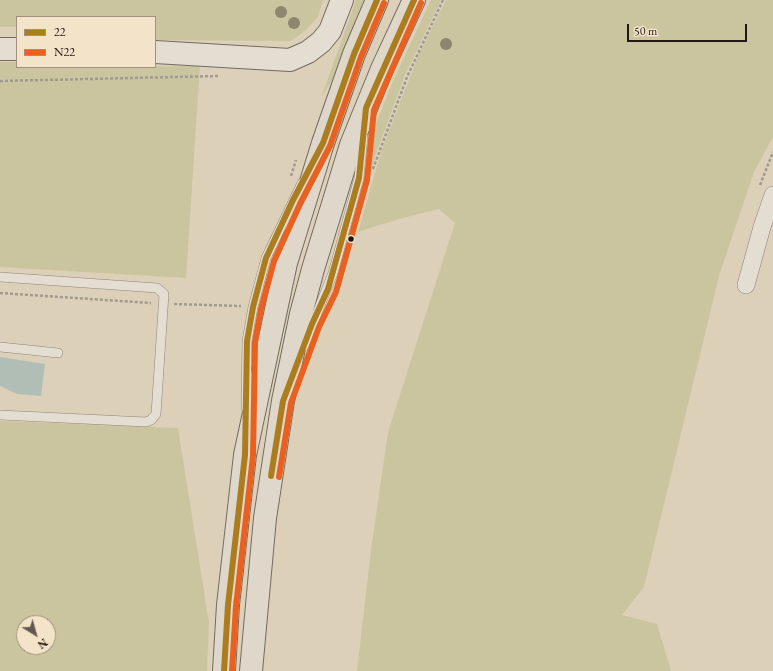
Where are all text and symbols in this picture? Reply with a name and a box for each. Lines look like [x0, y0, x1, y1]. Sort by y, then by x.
legend [16, 16, 156, 68]
scale bar [629, 16, 749, 42]
text: 50 m [634, 23, 657, 39]
text: 22 [54, 24, 66, 40]
text: N22 [54, 44, 75, 60]
unlabelled marker [346, 234, 356, 244]
north arrow [16, 615, 56, 655]
text: N [35, 636, 50, 652]

